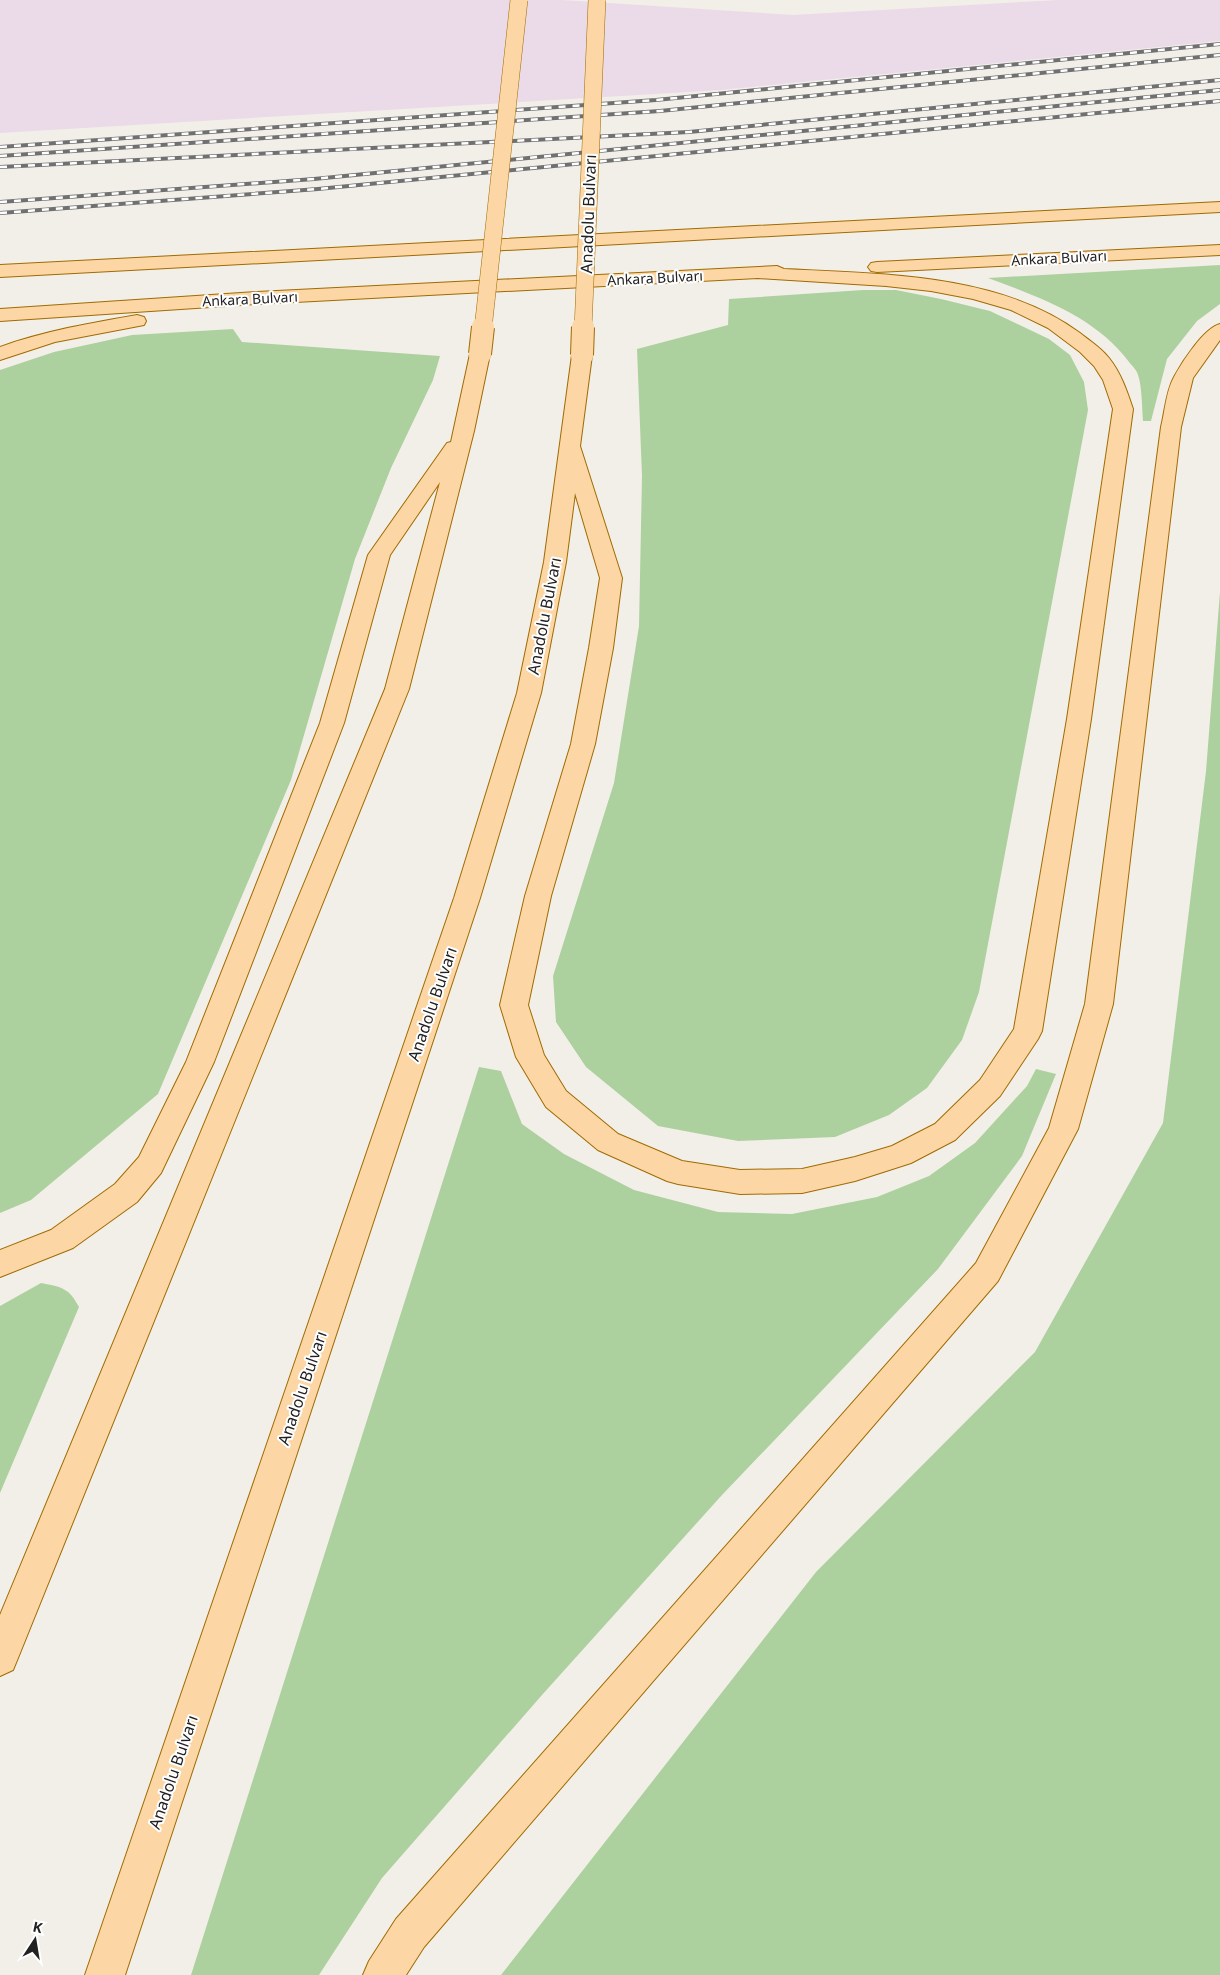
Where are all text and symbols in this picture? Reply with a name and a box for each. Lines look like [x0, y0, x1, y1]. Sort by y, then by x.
street label: Anadolu Bulvarı [575, 154, 601, 274]
street label: Ankara Bulvarı [1011, 246, 1107, 269]
street label: Ankara Bulvarı [607, 266, 703, 289]
street label: Ankara Bulvarı [202, 287, 298, 310]
street label: Anadolu Bulvarı [522, 555, 566, 677]
street label: Anadolu Bulvarı [402, 944, 462, 1064]
street label: Anadolu Bulvarı [272, 1328, 332, 1448]
street label: Anadolu Bulvarı [143, 1712, 203, 1832]
north arrow [10, 1915, 60, 1965]
text: K [31, 1917, 45, 1937]

